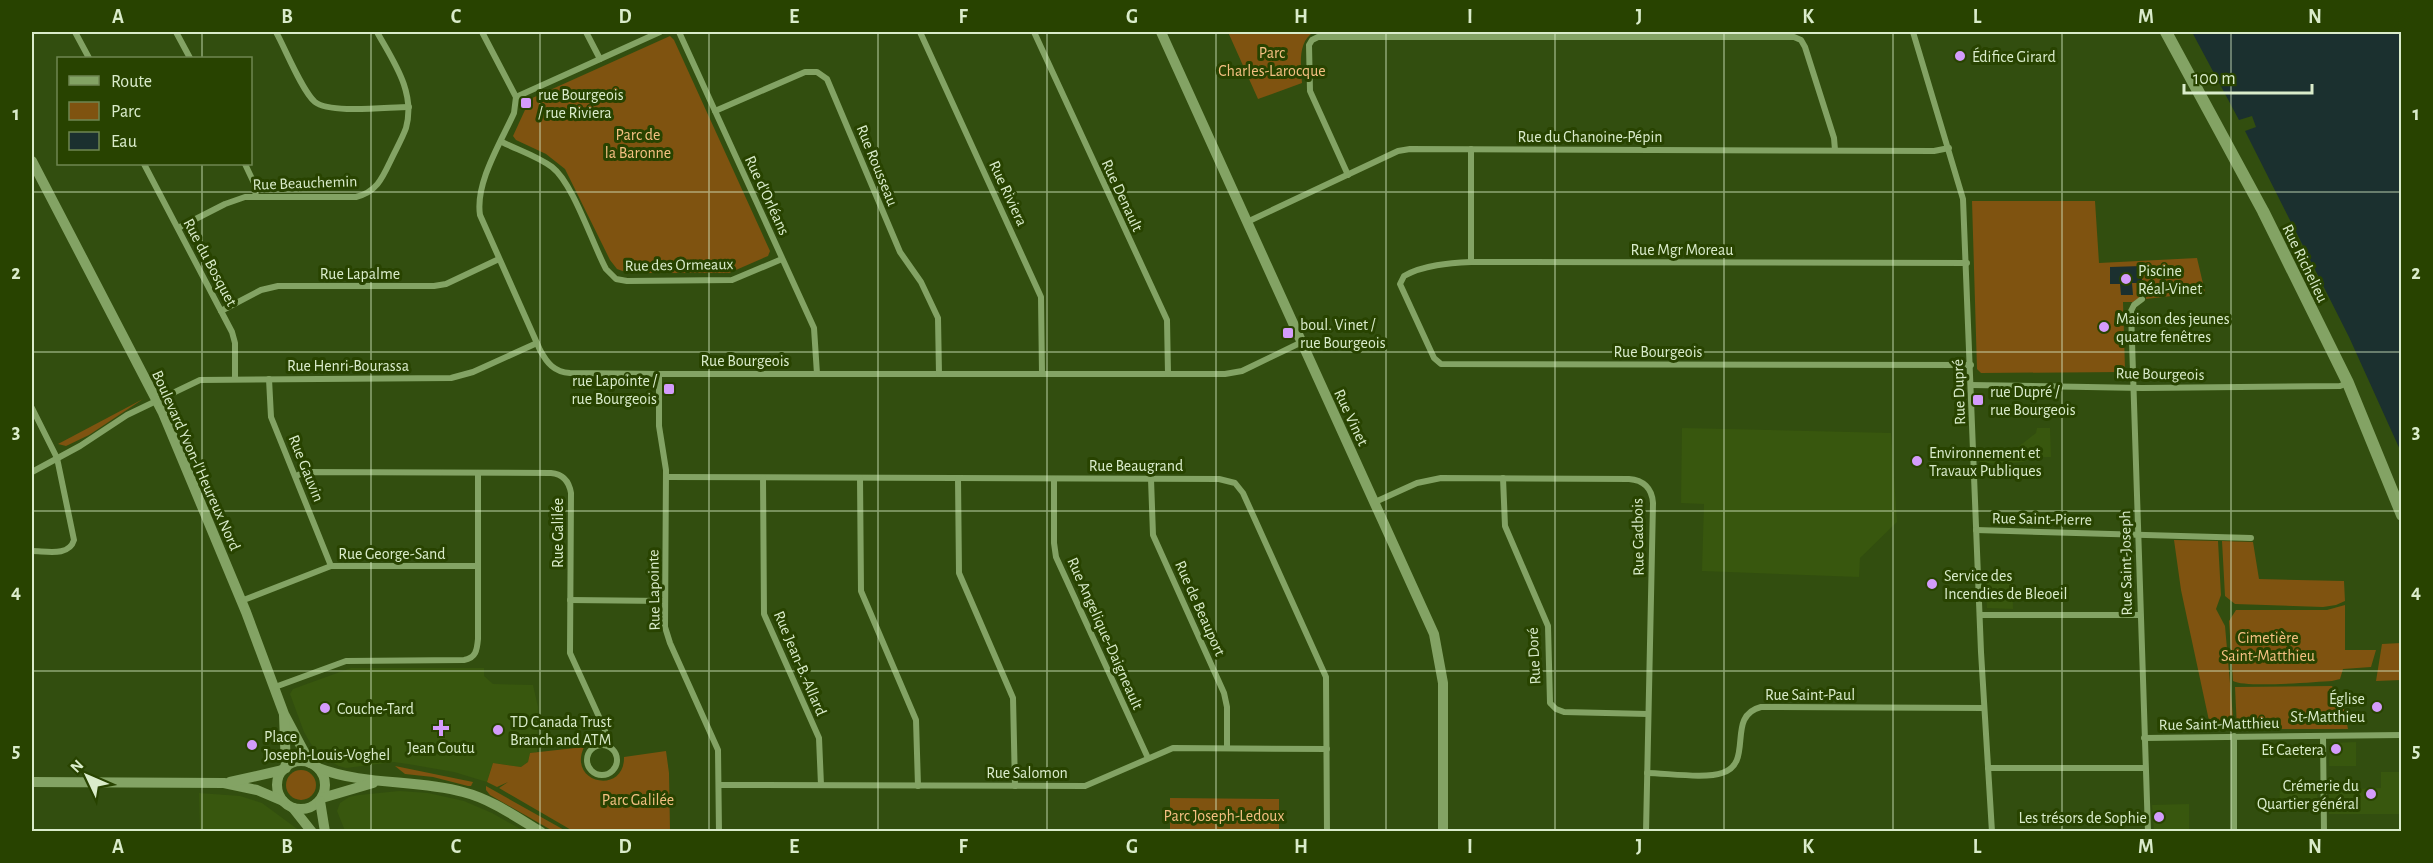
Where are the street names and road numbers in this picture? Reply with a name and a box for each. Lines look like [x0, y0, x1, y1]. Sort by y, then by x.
street label: Rue Rousseau [854, 123, 901, 208]
street label: Rue du Chanoine-Pépin [1517, 129, 1663, 145]
street label: Rue d'Orléans [742, 153, 792, 238]
street label: Rue Denault [1099, 157, 1146, 234]
street label: Rue Riviera [986, 158, 1030, 228]
street label: Rue Beauchemin [252, 173, 358, 193]
street label: Rue du Bosquet [180, 216, 240, 309]
street label: Rue Richelieu [2279, 222, 2331, 305]
street label: Rue Mgr Moreau [1630, 242, 1734, 258]
street label: Rue des Ormeaux [624, 256, 734, 274]
street label: Rue Lapalme [320, 266, 400, 282]
street label: Rue Bourgeois [1614, 344, 1703, 360]
street label: Rue Bourgeois [701, 353, 790, 369]
street label: Rue Henri-Bourassa [287, 358, 409, 374]
street label: Rue Dupré [1950, 359, 1968, 425]
street label: Rue Bourgeois [2115, 365, 2205, 383]
street label: Boulevard Yvon-l'Heureux Nord [149, 368, 243, 553]
street label: Rue Vinet [1331, 387, 1371, 448]
street label: Rue Gauvin [285, 433, 327, 504]
street label: Rue Beaugrand [1089, 458, 1183, 474]
street label: Rue Galilée [550, 498, 566, 568]
street label: Rue Gadbois [1629, 498, 1647, 576]
street label: Rue Saint-Pierre [1992, 510, 2092, 528]
street label: Rue Saint-Joseph [2117, 510, 2135, 616]
street label: Rue George-Sand [338, 546, 446, 562]
street label: Rue Lapointe [645, 549, 663, 631]
street label: Rue Angelique-Daigneault [1064, 555, 1146, 712]
street label: Rue de Beauport [1172, 558, 1228, 658]
street label: Rue Jean-B.-Allard [771, 609, 829, 718]
street label: Rue Doré [1525, 627, 1543, 685]
street label: Rue Saint-Paul [1765, 687, 1855, 703]
street label: Rue Saint-Matthieu [2159, 715, 2279, 733]
street label: Rue Salomon [986, 765, 1068, 781]

